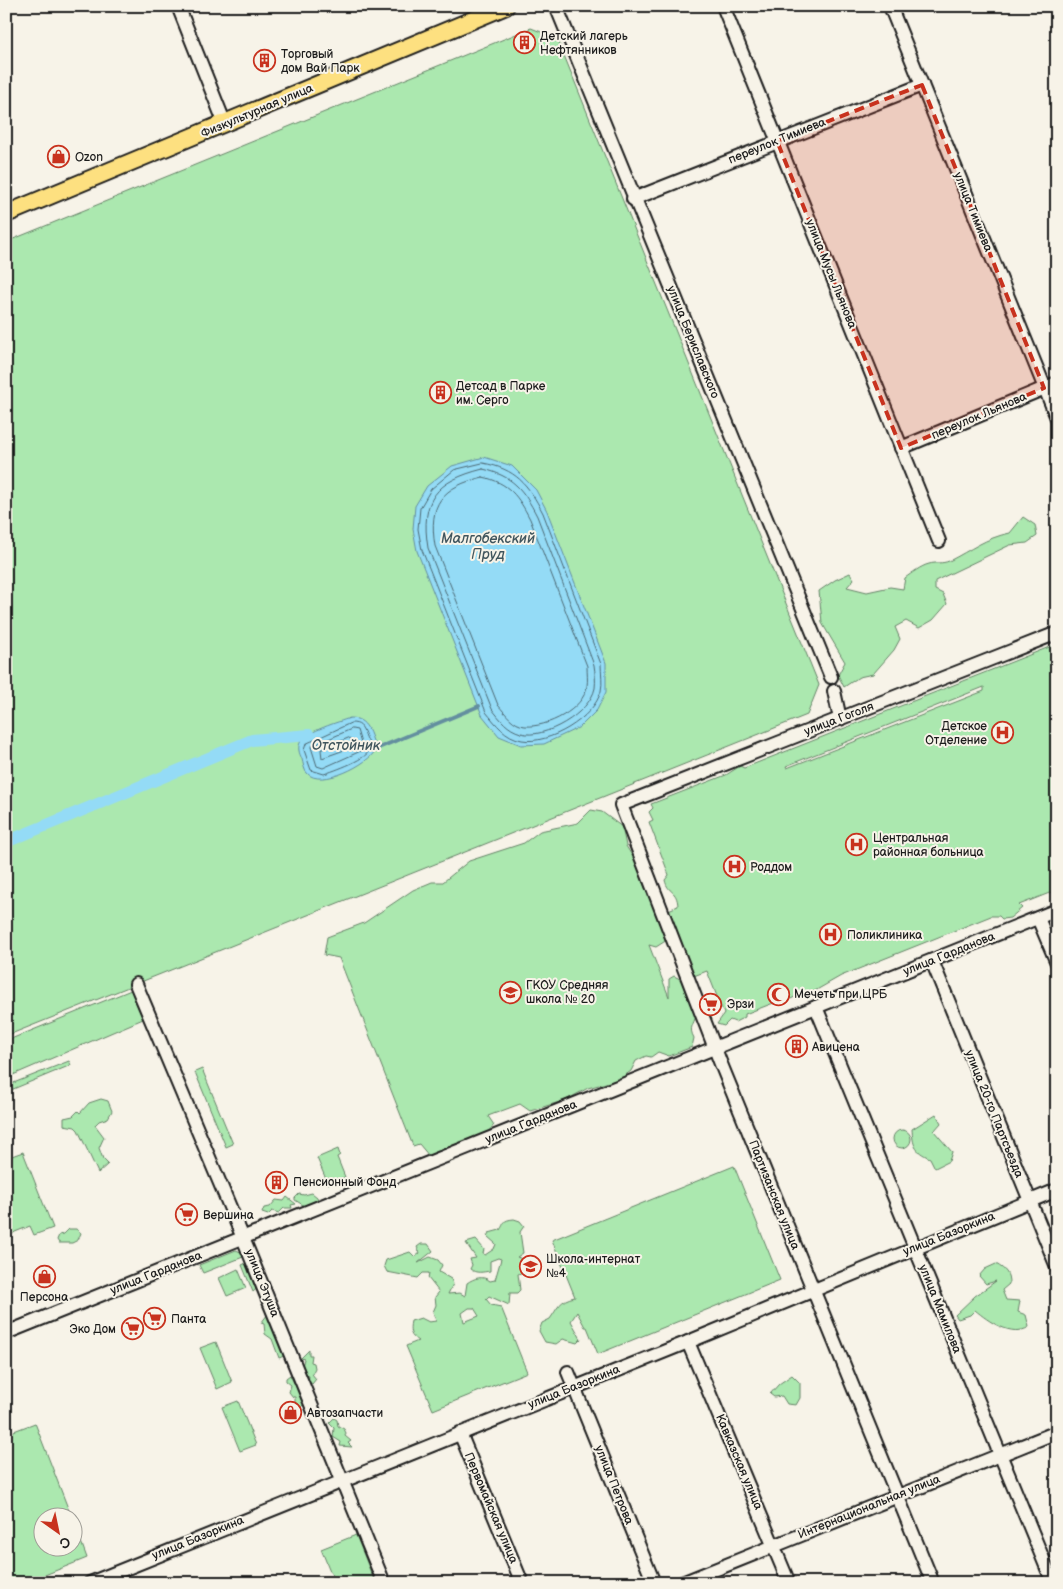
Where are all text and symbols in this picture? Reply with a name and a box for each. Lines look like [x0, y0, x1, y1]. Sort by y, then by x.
place label: Детский лагерь Нефтянников [540, 29, 628, 58]
building icon: Детский лагерь Нефтянников [512, 31, 536, 55]
place label: Торговый дом Вай Парк [281, 47, 360, 76]
building icon: Торговый дом Вай Парк [253, 49, 277, 73]
street label: Физкультурная улица [199, 81, 315, 141]
street label: переулок Тимиева [726, 115, 828, 167]
shop icon: Ozon [47, 145, 71, 169]
place label: Ozon [75, 150, 103, 165]
street label: улица Тимиева [950, 170, 996, 254]
street label: улица Мусы Льянова [802, 217, 860, 331]
street label: улица Бериславского [664, 284, 722, 400]
place label: Детсад в Парке им. Серго [456, 379, 546, 408]
building icon: Детсад в Парке им. Серго [428, 381, 452, 405]
street label: переулок Льянова [929, 389, 1029, 443]
water label: Малгобекский Пруд [441, 530, 535, 563]
street label: улица Гоголя [802, 699, 876, 739]
place label: Детское Отделение [925, 719, 987, 748]
hospital icon: Детское Отделение [991, 721, 1015, 745]
water label: Отстойник [312, 737, 381, 754]
place label: Центральная районная больница [873, 831, 984, 860]
hospital icon: Центральная районная больница [845, 833, 869, 857]
hospital icon: Роддом [722, 855, 746, 879]
place label: Роддом [750, 860, 792, 875]
hospital icon: Поликлиника [819, 923, 843, 947]
place label: Поликлиника [847, 928, 922, 943]
street label: улица Гарданова [901, 929, 997, 979]
place label: ГКОУ Средняя школа № 20 [526, 978, 609, 1007]
school or university icon: ГКОУ Средняя школа № 20 [498, 980, 522, 1004]
mosque icon: Мечеть при ЦРБ [766, 982, 790, 1006]
place label: Мечеть при ЦРБ [794, 987, 888, 1002]
supermarket icon: Эрзи [699, 992, 723, 1016]
place label: Эрзи [727, 997, 754, 1012]
building icon: Авицена [784, 1035, 808, 1059]
place label: Авицена [811, 1040, 860, 1055]
street label: улица 20-го Партсъезда [962, 1048, 1026, 1180]
street label: улица Гарданова [483, 1097, 579, 1147]
street label: Партизанская улица [745, 1138, 803, 1252]
building icon: Пенсионный Фонд [265, 1170, 289, 1194]
place label: Пенсионный Фонд [293, 1175, 397, 1190]
supermarket icon: Вершина [175, 1203, 199, 1227]
place label: Вершина [203, 1208, 254, 1223]
street label: улица Базоркина [901, 1209, 997, 1259]
street label: улица Этуша [242, 1247, 282, 1319]
street label: улица Гарданова [108, 1248, 204, 1298]
place label: Школа-интернат №4 [546, 1252, 641, 1281]
school or university icon: Школа-интернат №4 [518, 1254, 542, 1278]
street label: улица Мамилова [915, 1262, 965, 1356]
shop icon: Персона [32, 1264, 56, 1288]
place label: Персона [20, 1290, 68, 1305]
supermarket icon: Панта [143, 1307, 167, 1331]
place label: Панта [171, 1312, 206, 1327]
supermarket icon: Эко Дом [120, 1317, 144, 1341]
place label: Эко Дом [70, 1322, 116, 1337]
street label: улица Базоркина [526, 1362, 622, 1412]
shop icon: Автозапчасти [279, 1401, 303, 1425]
place label: Автозапчасти [306, 1406, 383, 1421]
street label: Кавказская улица [712, 1412, 766, 1512]
street label: улица Петрова [591, 1443, 637, 1527]
street label: Первомайская улица [461, 1450, 521, 1566]
street label: Интернациональная улица [796, 1472, 942, 1542]
north arrow [32, 1506, 82, 1556]
street label: улица Базоркина [150, 1513, 246, 1563]
text: С [56, 1533, 74, 1552]

